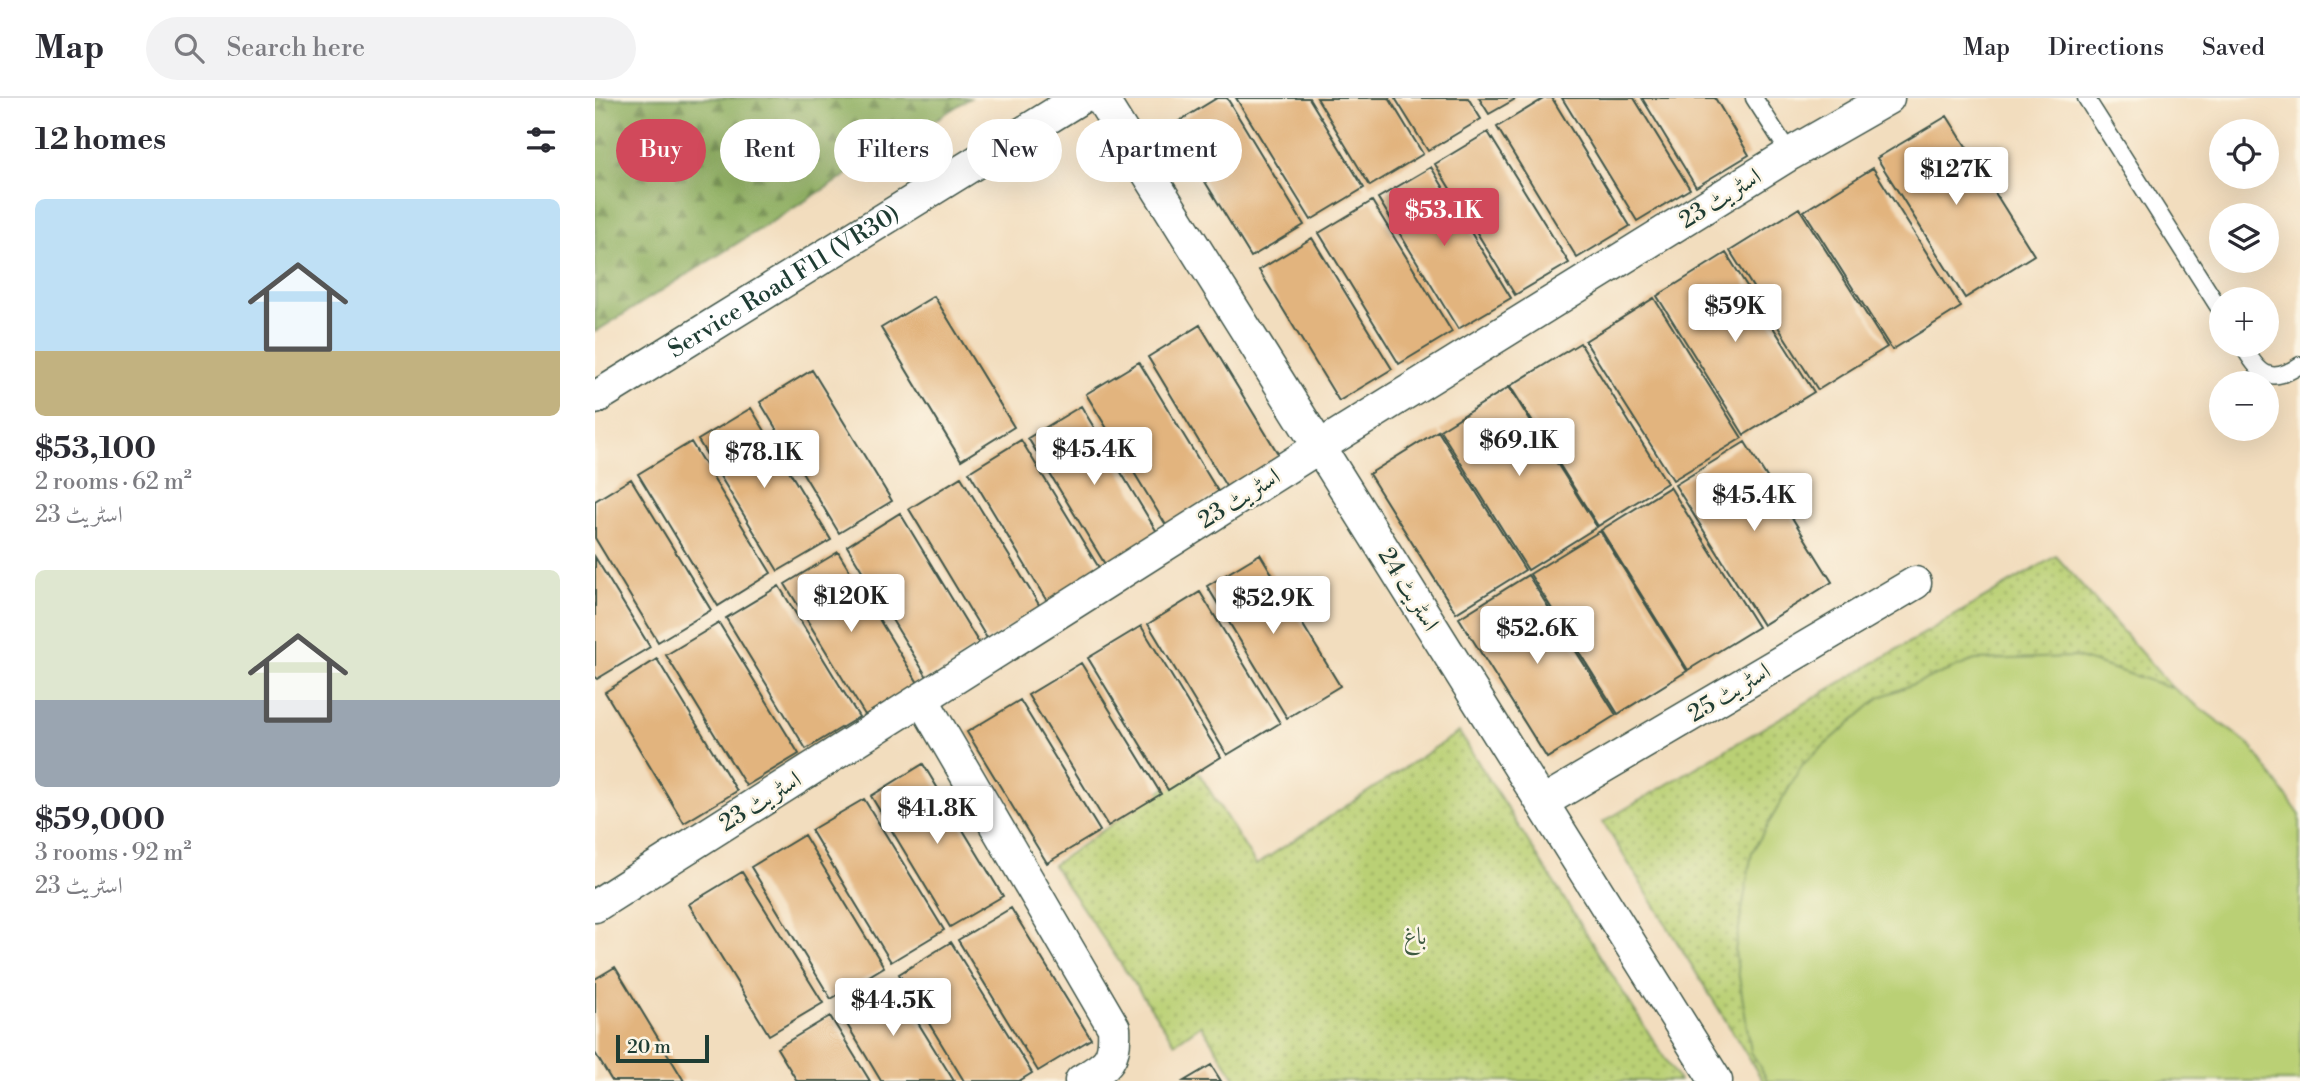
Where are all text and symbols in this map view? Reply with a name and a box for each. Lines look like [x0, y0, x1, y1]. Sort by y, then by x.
search box [146, 17, 636, 80]
text: Map [35, 28, 104, 69]
icon: search [170, 29, 208, 67]
text: Search here [226, 32, 365, 64]
text: Map [1963, 33, 2010, 63]
text: Directions [2048, 33, 2164, 63]
text: Saved [2202, 33, 2265, 63]
chip: Buy [616, 119, 706, 182]
chip: Rent [720, 119, 820, 182]
chip: Filters [834, 119, 953, 182]
chip: New [967, 119, 1062, 182]
chip: Apartment [1076, 119, 1242, 182]
map controls [2209, 119, 2279, 441]
button: locate [2209, 119, 2279, 189]
text: 12 homes [35, 121, 166, 159]
icon: filters [522, 121, 560, 159]
pin: $127K [1907, 148, 2005, 207]
text: $127K [1920, 156, 1992, 184]
street label: اسٹریٹ 23 [1674, 162, 1767, 236]
pin: $53.1K [1387, 188, 1501, 248]
text: $53.1K [1405, 197, 1483, 225]
street label: Service Road F11 (VR30) [663, 199, 906, 365]
button: layers [2209, 203, 2279, 273]
icon: home [235, 244, 361, 370]
pin: $59K [1694, 285, 1776, 344]
button: + [2209, 287, 2279, 357]
text: $59K [1704, 293, 1766, 321]
button: − [2209, 371, 2279, 441]
pin: $69.1K [1462, 418, 1576, 478]
text: $69.1K [1480, 427, 1558, 455]
pin: $45.4K [1037, 428, 1151, 487]
text: $53,100 [35, 430, 156, 468]
pin: $78.1K [707, 430, 821, 490]
text: $45.4K [1052, 436, 1136, 464]
text: $78.1K [725, 439, 803, 467]
street label: اسٹریٹ 23 [1193, 462, 1286, 536]
text: 2 rooms · 62 m² [35, 468, 192, 496]
pin: $45.4K [1697, 474, 1811, 533]
text: $45.4K [1712, 482, 1796, 510]
text: اسٹریٹ 23 [35, 501, 123, 529]
street label: اسٹریٹ 24 [1371, 542, 1445, 637]
pin: $120K [802, 574, 900, 634]
pin: $52.9K [1216, 576, 1330, 636]
text: $120K [814, 583, 888, 611]
text: $52.9K [1232, 585, 1314, 613]
pin: $52.6K [1480, 606, 1594, 666]
icon: home [235, 615, 361, 741]
text: $52.6K [1496, 615, 1578, 643]
street label: اسٹریٹ 25 [1683, 656, 1776, 729]
street label: اسٹریٹ 23 [714, 765, 807, 839]
pin: $41.8K [880, 786, 994, 846]
text: $41.8K [897, 795, 977, 823]
text: $59,000 [35, 801, 165, 839]
text: 3 rooms · 92 m² [35, 839, 191, 867]
text: اسٹریٹ 23 [35, 872, 123, 900]
park label: باغ [1403, 922, 1427, 956]
pin: $44.5K [836, 978, 950, 1038]
text: $44.5K [851, 987, 935, 1015]
scale bar [616, 1032, 709, 1064]
text: 20 m [627, 1035, 671, 1059]

